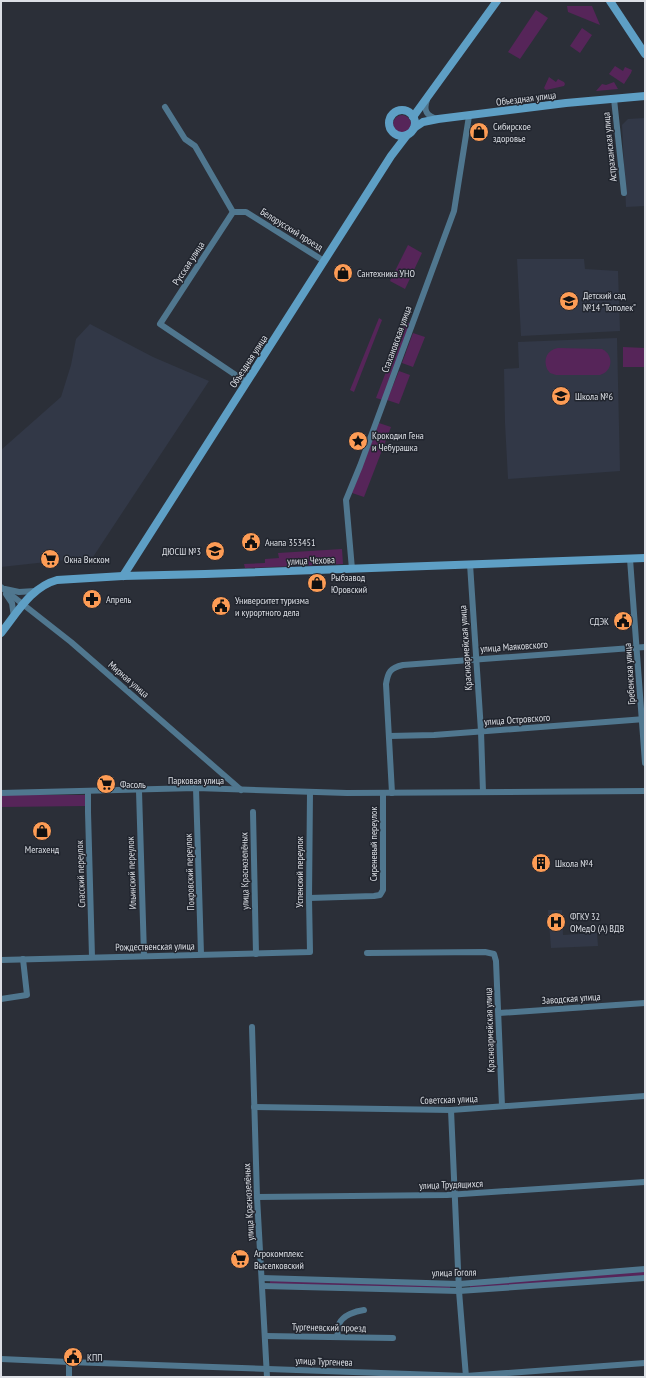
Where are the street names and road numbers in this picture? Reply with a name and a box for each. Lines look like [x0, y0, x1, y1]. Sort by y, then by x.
street label: Объездная улица [495, 88, 557, 109]
street label: Астраханская улица [599, 111, 620, 182]
street label: Белорусский проезд [258, 205, 326, 254]
street label: Русская улица [169, 239, 207, 288]
street label: Стахановская улица [378, 304, 415, 374]
street label: Объездная улица [226, 332, 270, 390]
street label: улица Чехова [287, 553, 335, 568]
street label: Красноармейская улица [456, 605, 475, 691]
street label: улица Маяковского [480, 638, 548, 655]
street label: Гребенская улица [621, 643, 638, 705]
street label: Мирная улица [106, 658, 152, 701]
street label: улица Островского [484, 711, 551, 728]
street label: Парковая улица [168, 774, 224, 787]
street label: Сиреневый переулок [367, 807, 380, 881]
street label: улица Краснозелёных [237, 832, 252, 910]
street label: Покровский переулок [182, 833, 197, 911]
street label: Ильинский переулок [124, 836, 139, 910]
street label: Успенский переулок [293, 836, 306, 908]
street label: Спасский переулок [73, 840, 88, 908]
street label: Рождественская улица [115, 939, 195, 954]
street label: Красноармейская улица [482, 987, 497, 1073]
street label: Заводская улица [541, 990, 601, 1007]
street label: Советская улица [420, 1092, 478, 1107]
street label: улица Краснозелёных [240, 1163, 257, 1241]
street label: улица Трудящихся [419, 1177, 483, 1192]
street label: улица Гоголя [432, 1266, 477, 1279]
street label: Тургеневский проезд [292, 1320, 367, 1335]
street label: улица Тургенева [295, 1354, 353, 1369]

